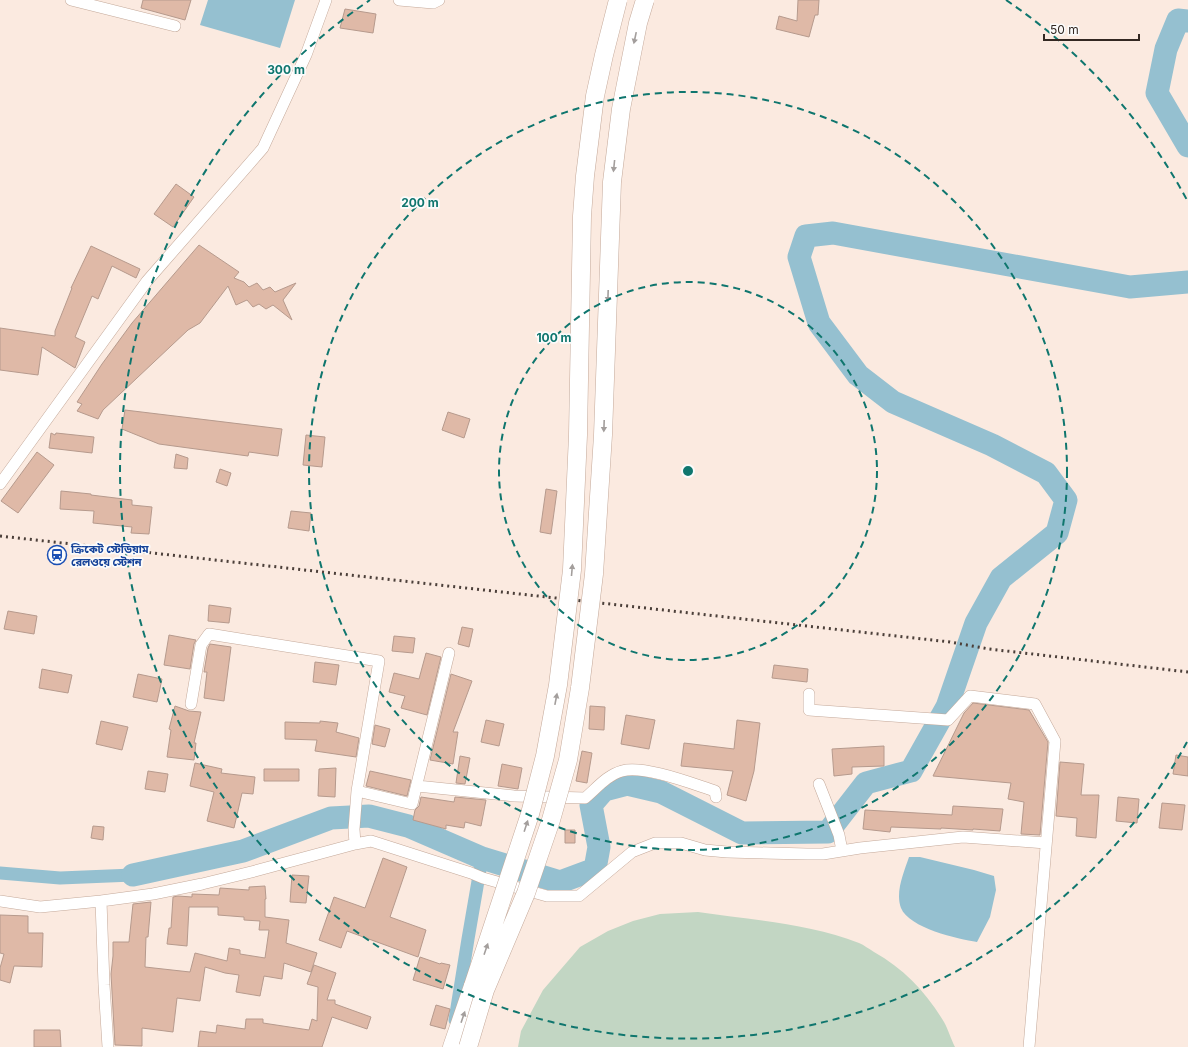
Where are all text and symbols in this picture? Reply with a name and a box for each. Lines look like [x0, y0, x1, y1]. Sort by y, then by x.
scale bar [1044, 16, 1139, 42]
text: 50 m [1050, 22, 1079, 37]
one-way arrow [632, 32, 638, 44]
text: 300 m [267, 62, 305, 77]
one-way arrow [610, 160, 617, 172]
text: 200 m [401, 195, 439, 210]
one-way arrow [604, 290, 611, 302]
text: 100 m [536, 330, 572, 345]
one-way arrow [601, 420, 607, 433]
centre of rings [681, 464, 695, 478]
place label: ক্রিকেট স্টেডিয়াম রেলওয়ে স্টেশন [70, 542, 149, 569]
station icon: ক্রিকেট স্টেডিয়াম রেলওয়ে স্টেশন [46, 544, 68, 566]
one-way arrow [568, 564, 575, 576]
one-way arrow [553, 693, 559, 705]
one-way arrow [524, 819, 530, 831]
one-way arrow [483, 943, 489, 955]
one-way arrow [460, 1010, 466, 1022]

